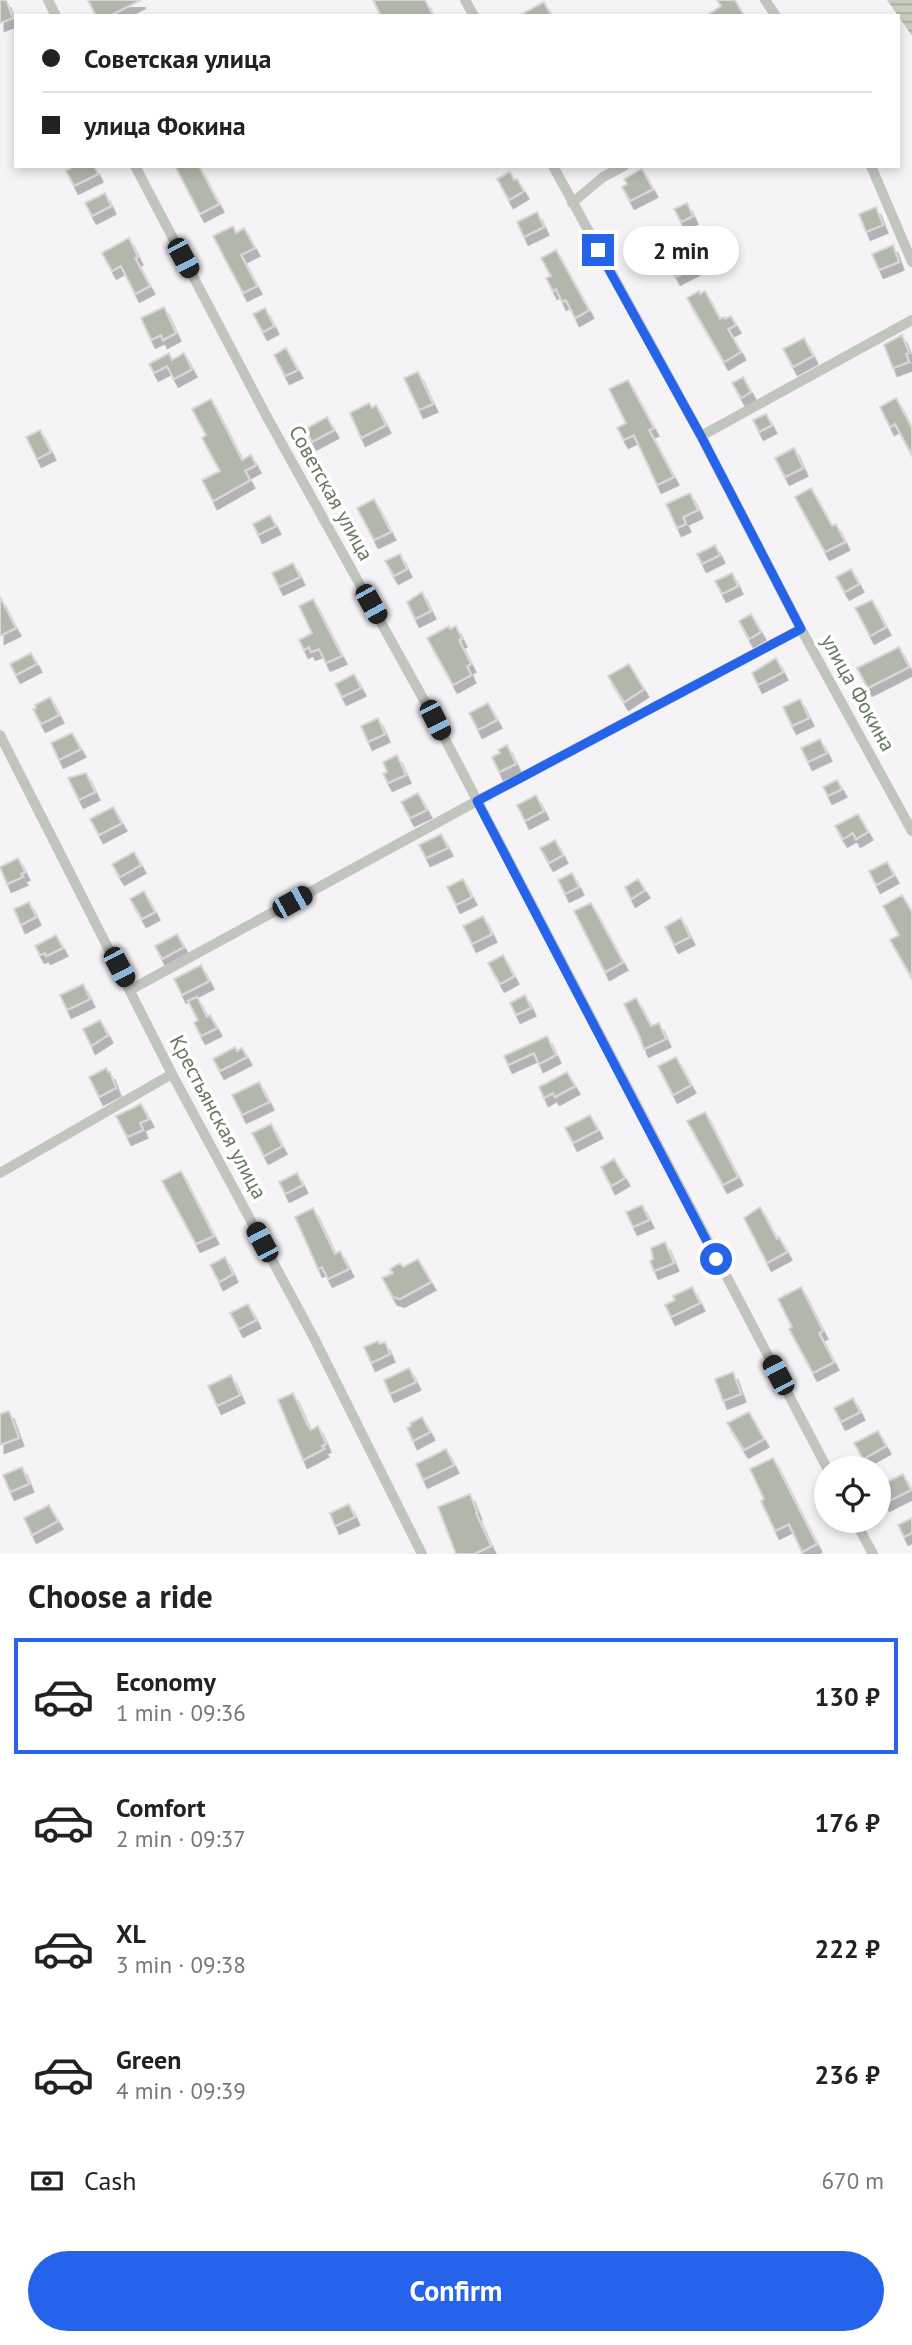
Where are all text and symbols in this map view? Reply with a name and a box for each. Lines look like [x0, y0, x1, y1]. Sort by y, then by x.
text: Советская улица [84, 42, 271, 75]
text: улица Фокина [84, 109, 246, 142]
callout: 2 min [622, 226, 738, 274]
route end [582, 234, 614, 266]
car [164, 235, 203, 281]
text: 2 min [653, 236, 709, 265]
street label: Советская улица [283, 420, 380, 565]
car [352, 581, 391, 627]
street label: улица Фокина [815, 629, 902, 756]
car [417, 697, 454, 743]
car [269, 883, 316, 921]
car [100, 944, 139, 990]
street label: Крестьянская улица [164, 1030, 273, 1204]
car [243, 1219, 282, 1265]
route start [700, 1243, 732, 1275]
car [759, 1352, 798, 1398]
map controls [814, 1456, 891, 1533]
button: locate [814, 1456, 891, 1533]
text: Choose a ride [28, 1575, 213, 1617]
icon: car [32, 1665, 95, 1728]
text: Economy [116, 1665, 216, 1698]
text: 130 ₽ [814, 1680, 880, 1713]
text: 1 min · 09:36 [116, 1698, 246, 1727]
icon: car [32, 1791, 95, 1854]
text: Comfort [116, 1791, 206, 1824]
text: 176 ₽ [814, 1806, 880, 1839]
text: 2 min · 09:37 [116, 1824, 246, 1853]
icon: car [32, 1917, 95, 1980]
text: XL [116, 1917, 146, 1950]
text: 222 ₽ [814, 1932, 880, 1965]
text: 3 min · 09:38 [116, 1950, 246, 1979]
icon: car [32, 2043, 95, 2106]
text: Green [116, 2043, 181, 2076]
text: 236 ₽ [814, 2058, 880, 2091]
text: 4 min · 09:39 [116, 2076, 246, 2105]
icon: cash [28, 2162, 66, 2200]
text: Cash [84, 2164, 136, 2197]
text: 670 m [822, 2166, 884, 2195]
button: Confirm [28, 2251, 884, 2331]

